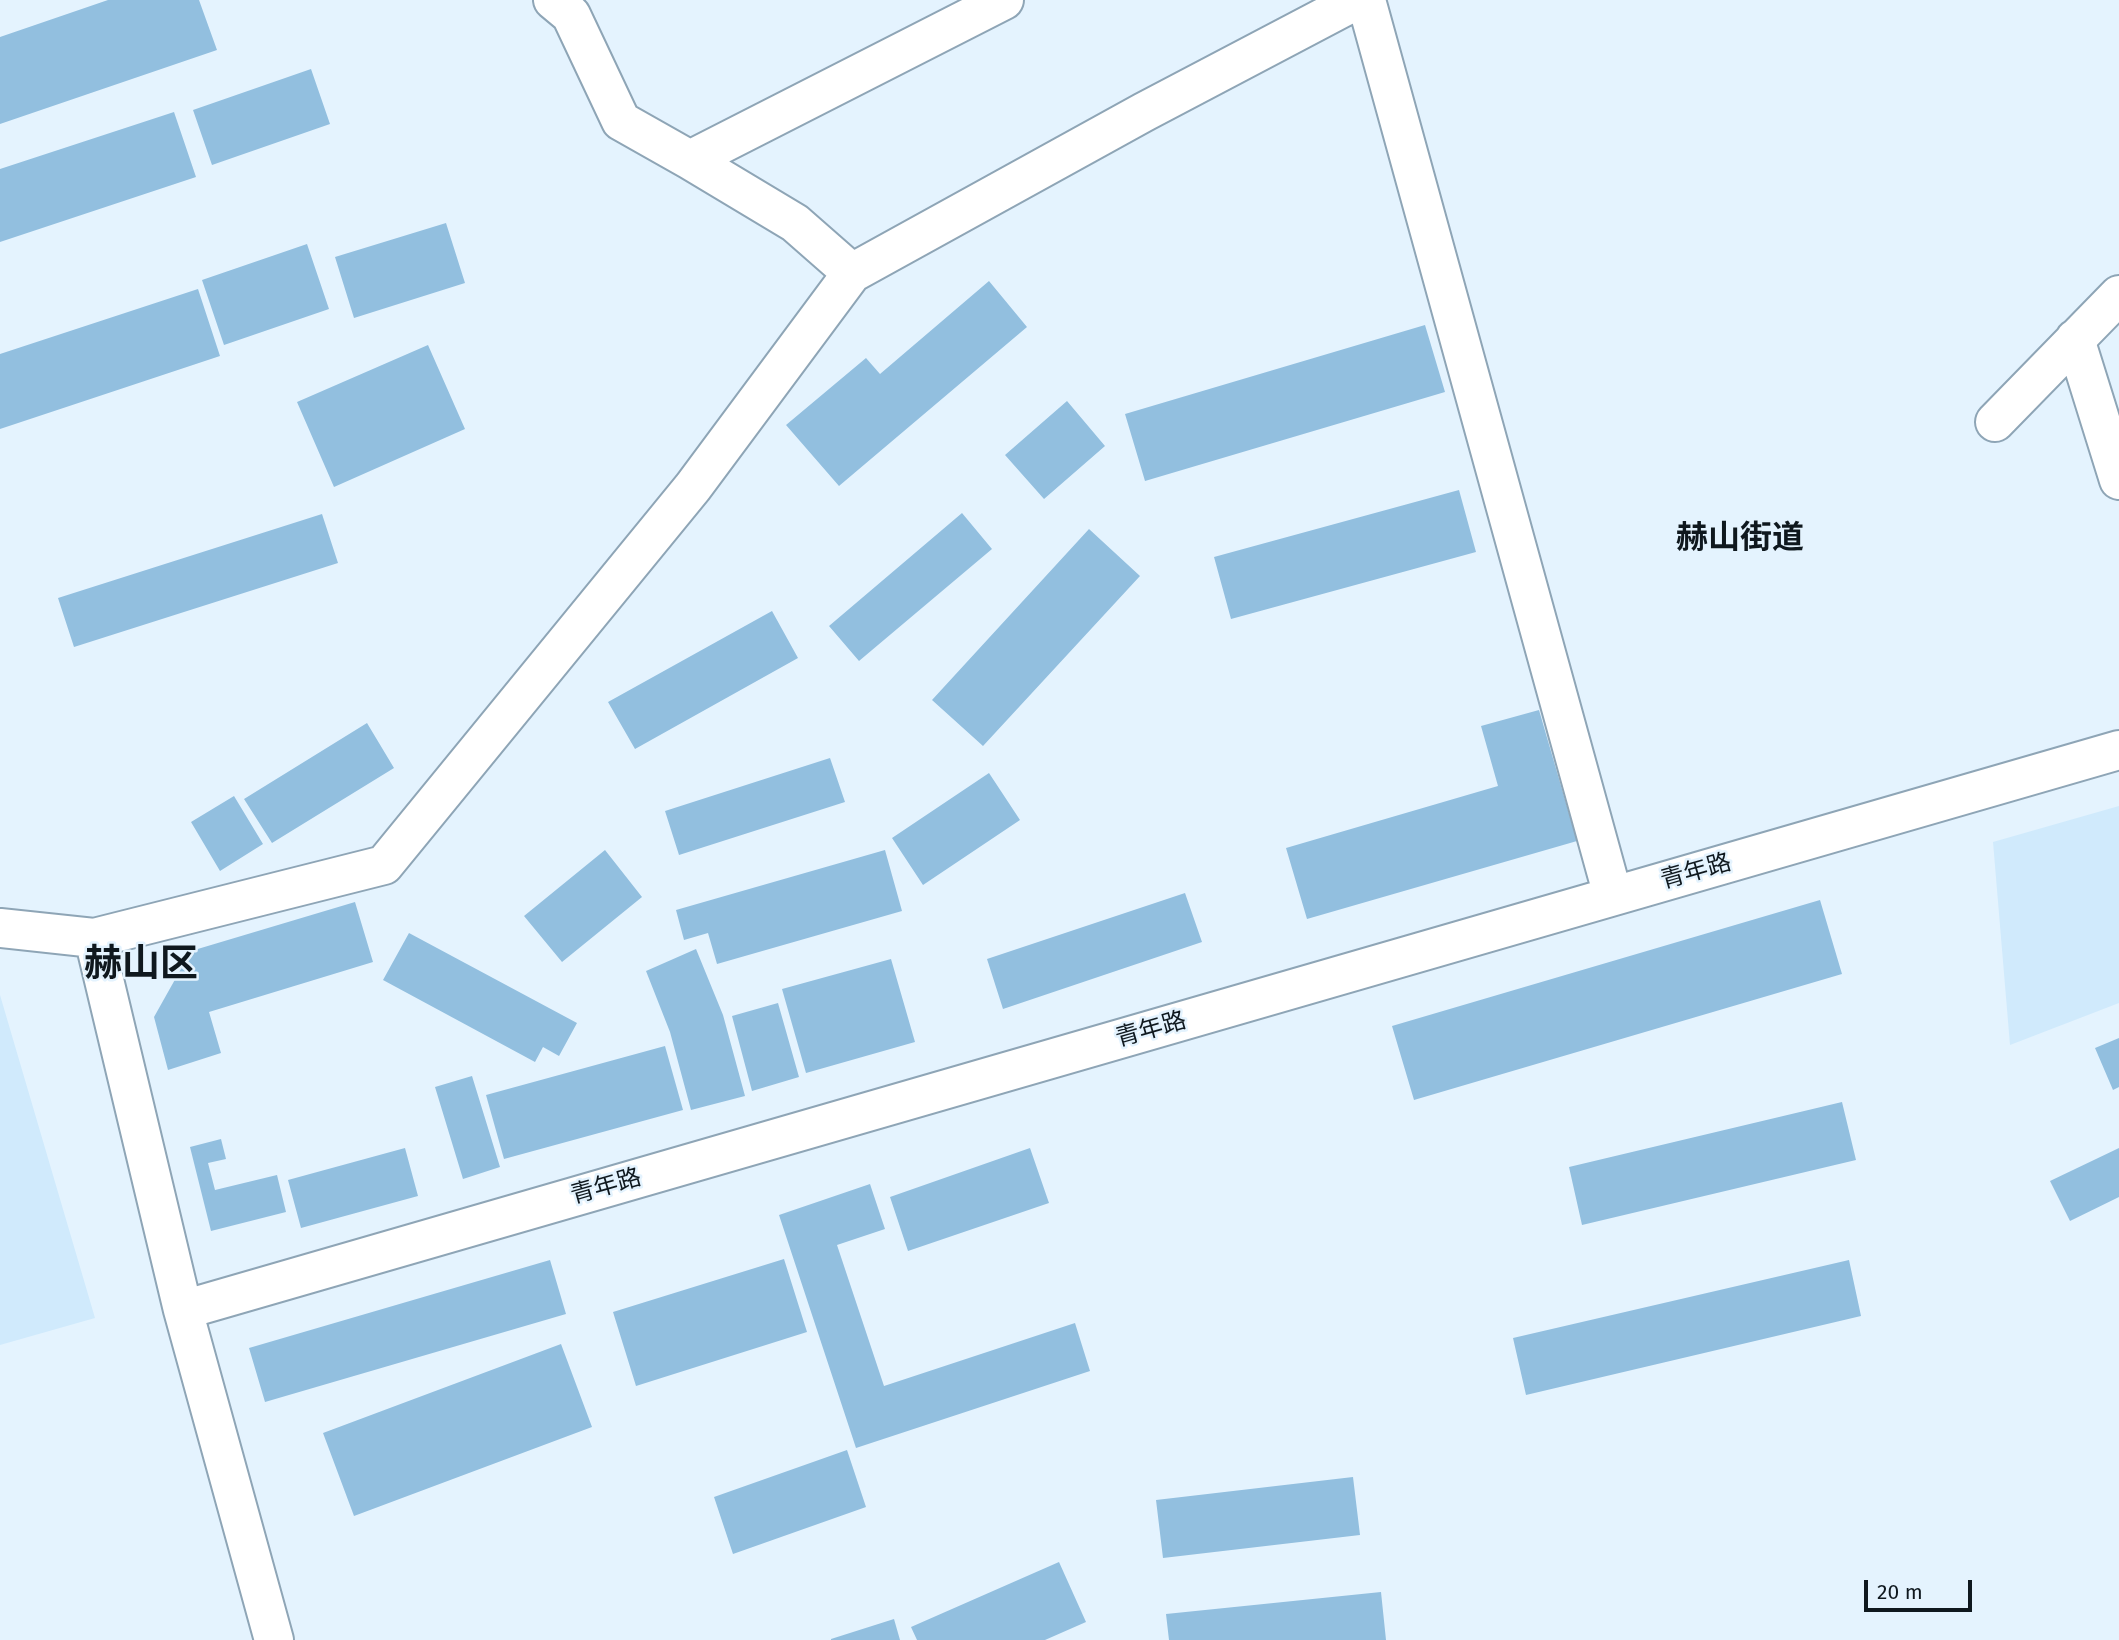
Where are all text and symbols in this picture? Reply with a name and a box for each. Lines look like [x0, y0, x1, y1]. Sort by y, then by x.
district label: 赫山街道 [1676, 520, 1804, 558]
street label: 青年路 [1657, 848, 1735, 896]
district label: 赫山区 [84, 942, 198, 988]
street label: 青年路 [1112, 1006, 1190, 1054]
street label: 青年路 [567, 1163, 645, 1211]
scale bar [1867, 1566, 1976, 1610]
text: 20 m [1877, 1579, 1923, 1605]

